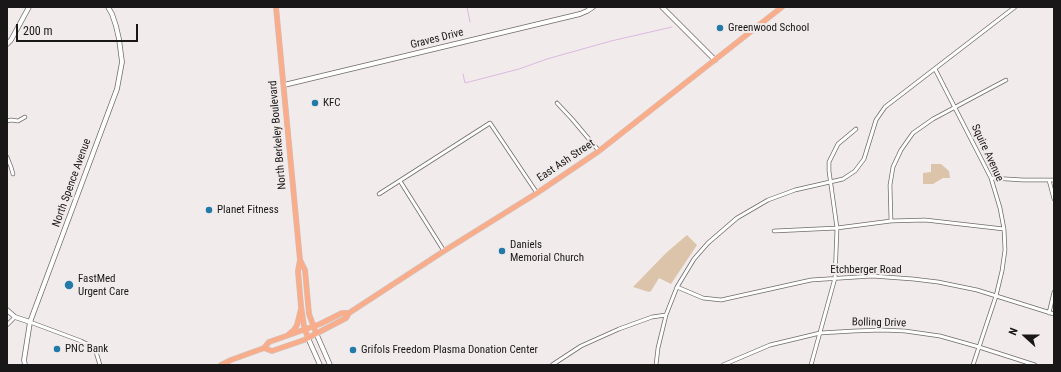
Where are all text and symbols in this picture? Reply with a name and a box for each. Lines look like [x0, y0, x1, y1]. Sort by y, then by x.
scale bar [18, 16, 140, 42]
place label: Greenwood School [728, 21, 809, 35]
marker: Greenwood School [715, 23, 725, 33]
text: 200 m [23, 24, 53, 38]
street label: Graves Drive [409, 26, 465, 52]
street label: North Berkeley Boulevard [267, 80, 289, 190]
place label: KFC [323, 96, 341, 110]
marker: KFC [310, 98, 320, 108]
street label: Squire Avenue [968, 122, 1006, 184]
street label: North Spence Avenue [50, 137, 94, 229]
street label: East Ash Street [535, 137, 597, 185]
place label: Planet Fitness [217, 203, 279, 217]
marker: Planet Fitness [204, 205, 214, 215]
place label: Daniels Memorial Church [510, 238, 584, 264]
marker: Daniels Memorial Church [497, 246, 507, 256]
street label: Etchberger Road [830, 263, 902, 277]
place label: FastMed Urgent Care [78, 272, 129, 298]
marker: FastMed Urgent Care [63, 279, 75, 291]
street label: Bolling Drive [852, 316, 906, 330]
north arrow [1005, 316, 1045, 356]
text: N [1006, 326, 1021, 337]
place label: PNC Bank [65, 342, 108, 356]
place label: Grifols Freedom Plasma Donation Center [361, 343, 538, 357]
marker: PNC Bank [52, 344, 62, 354]
marker: Grifols Freedom Plasma Donation Center [348, 345, 358, 355]

